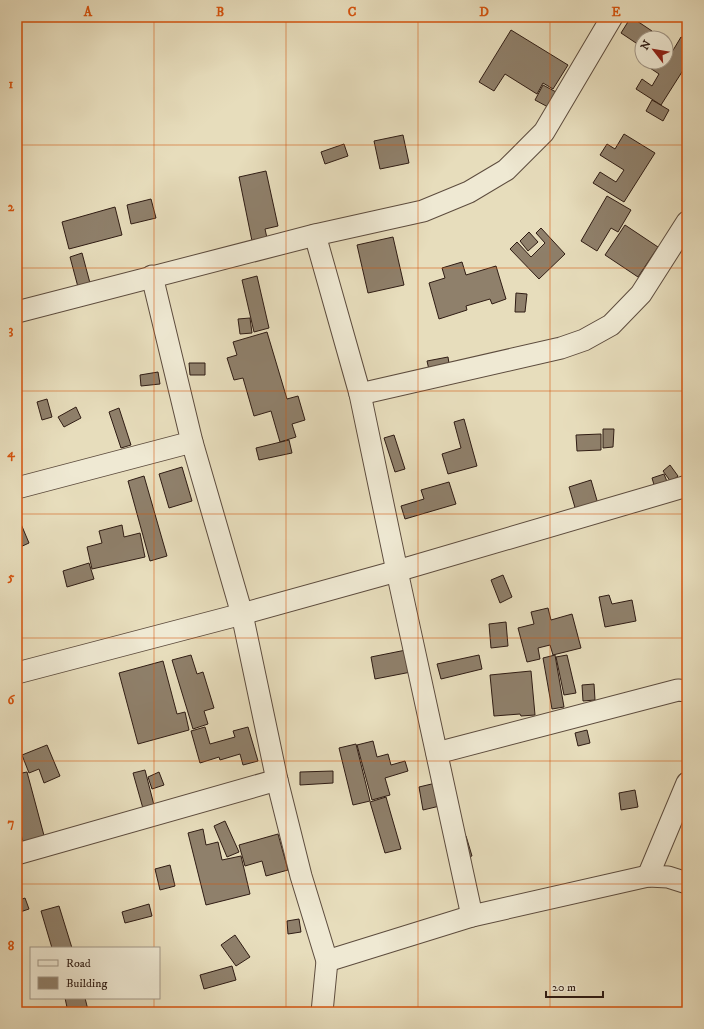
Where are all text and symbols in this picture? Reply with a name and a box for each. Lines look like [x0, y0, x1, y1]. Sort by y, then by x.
text: A [83, 4, 93, 20]
text: B [216, 4, 224, 20]
text: C [348, 4, 357, 20]
text: D [479, 4, 489, 20]
text: E [611, 4, 621, 20]
north arrow [634, 30, 674, 70]
text: N [638, 38, 655, 53]
text: 1 [9, 76, 14, 92]
text: 2 [8, 199, 15, 215]
text: 3 [9, 322, 14, 338]
text: 4 [6, 445, 15, 462]
text: 5 [7, 569, 15, 585]
text: 6 [8, 692, 16, 708]
text: 7 [8, 815, 15, 831]
text: 8 [8, 938, 15, 954]
legend [30, 947, 160, 999]
text: Road [66, 956, 91, 971]
scale bar [546, 973, 603, 999]
text: Building [66, 976, 107, 991]
text: 20 m [552, 980, 576, 995]

